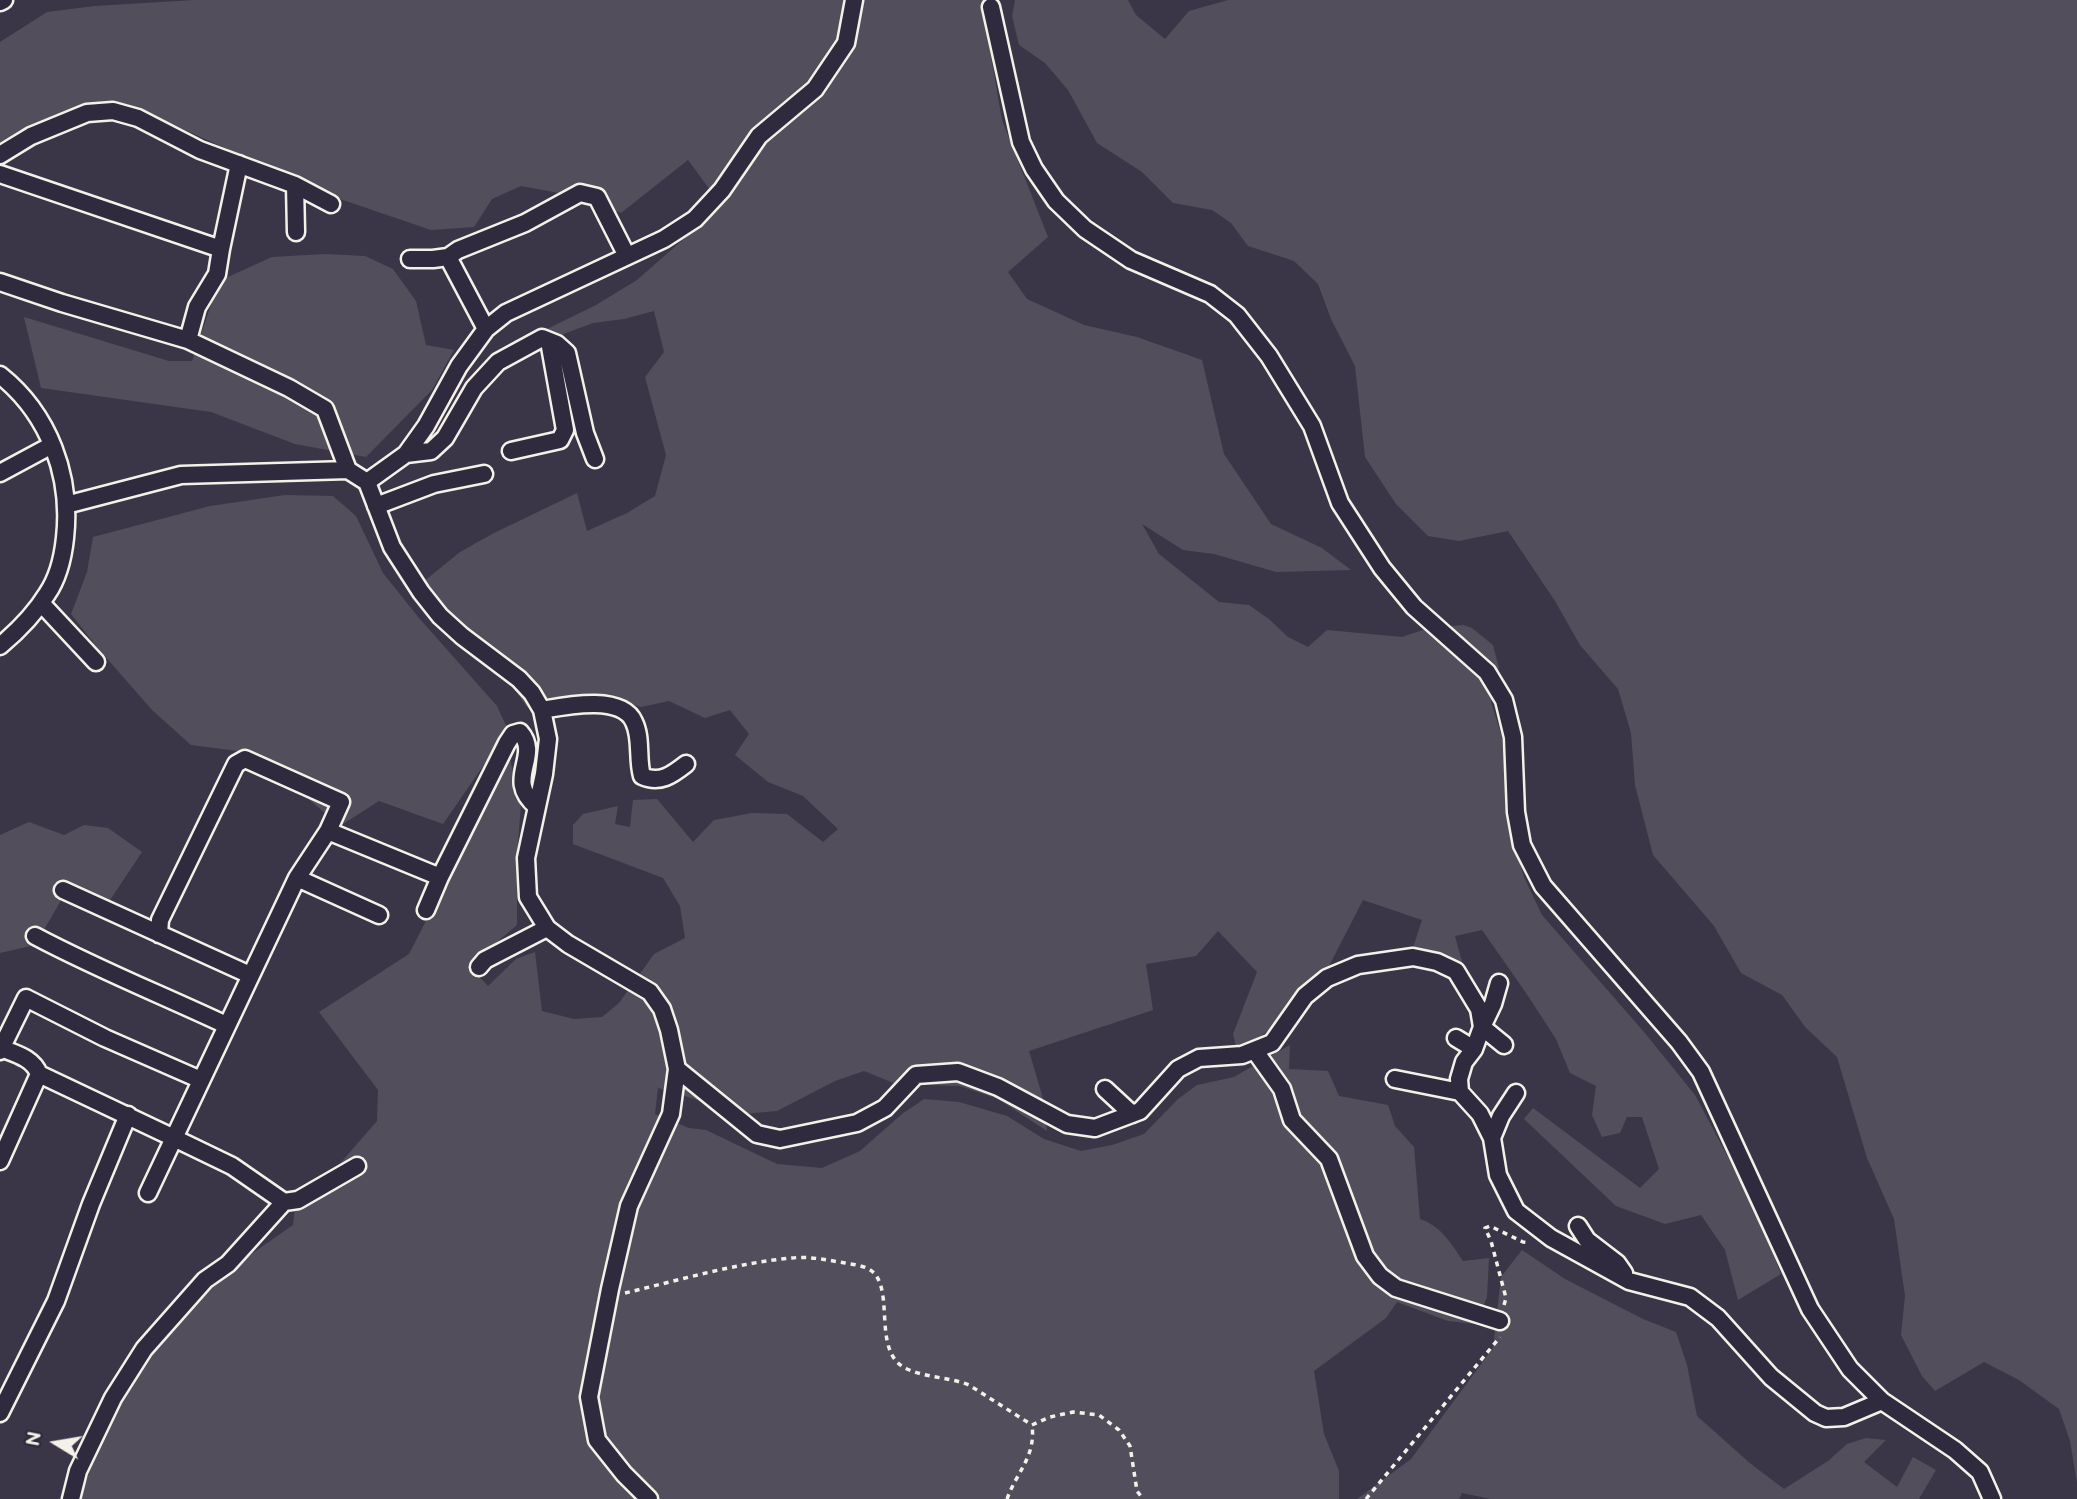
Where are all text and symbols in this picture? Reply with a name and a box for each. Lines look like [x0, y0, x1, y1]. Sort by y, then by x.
north arrow [21, 1408, 91, 1478]
text: N [22, 1430, 48, 1448]

